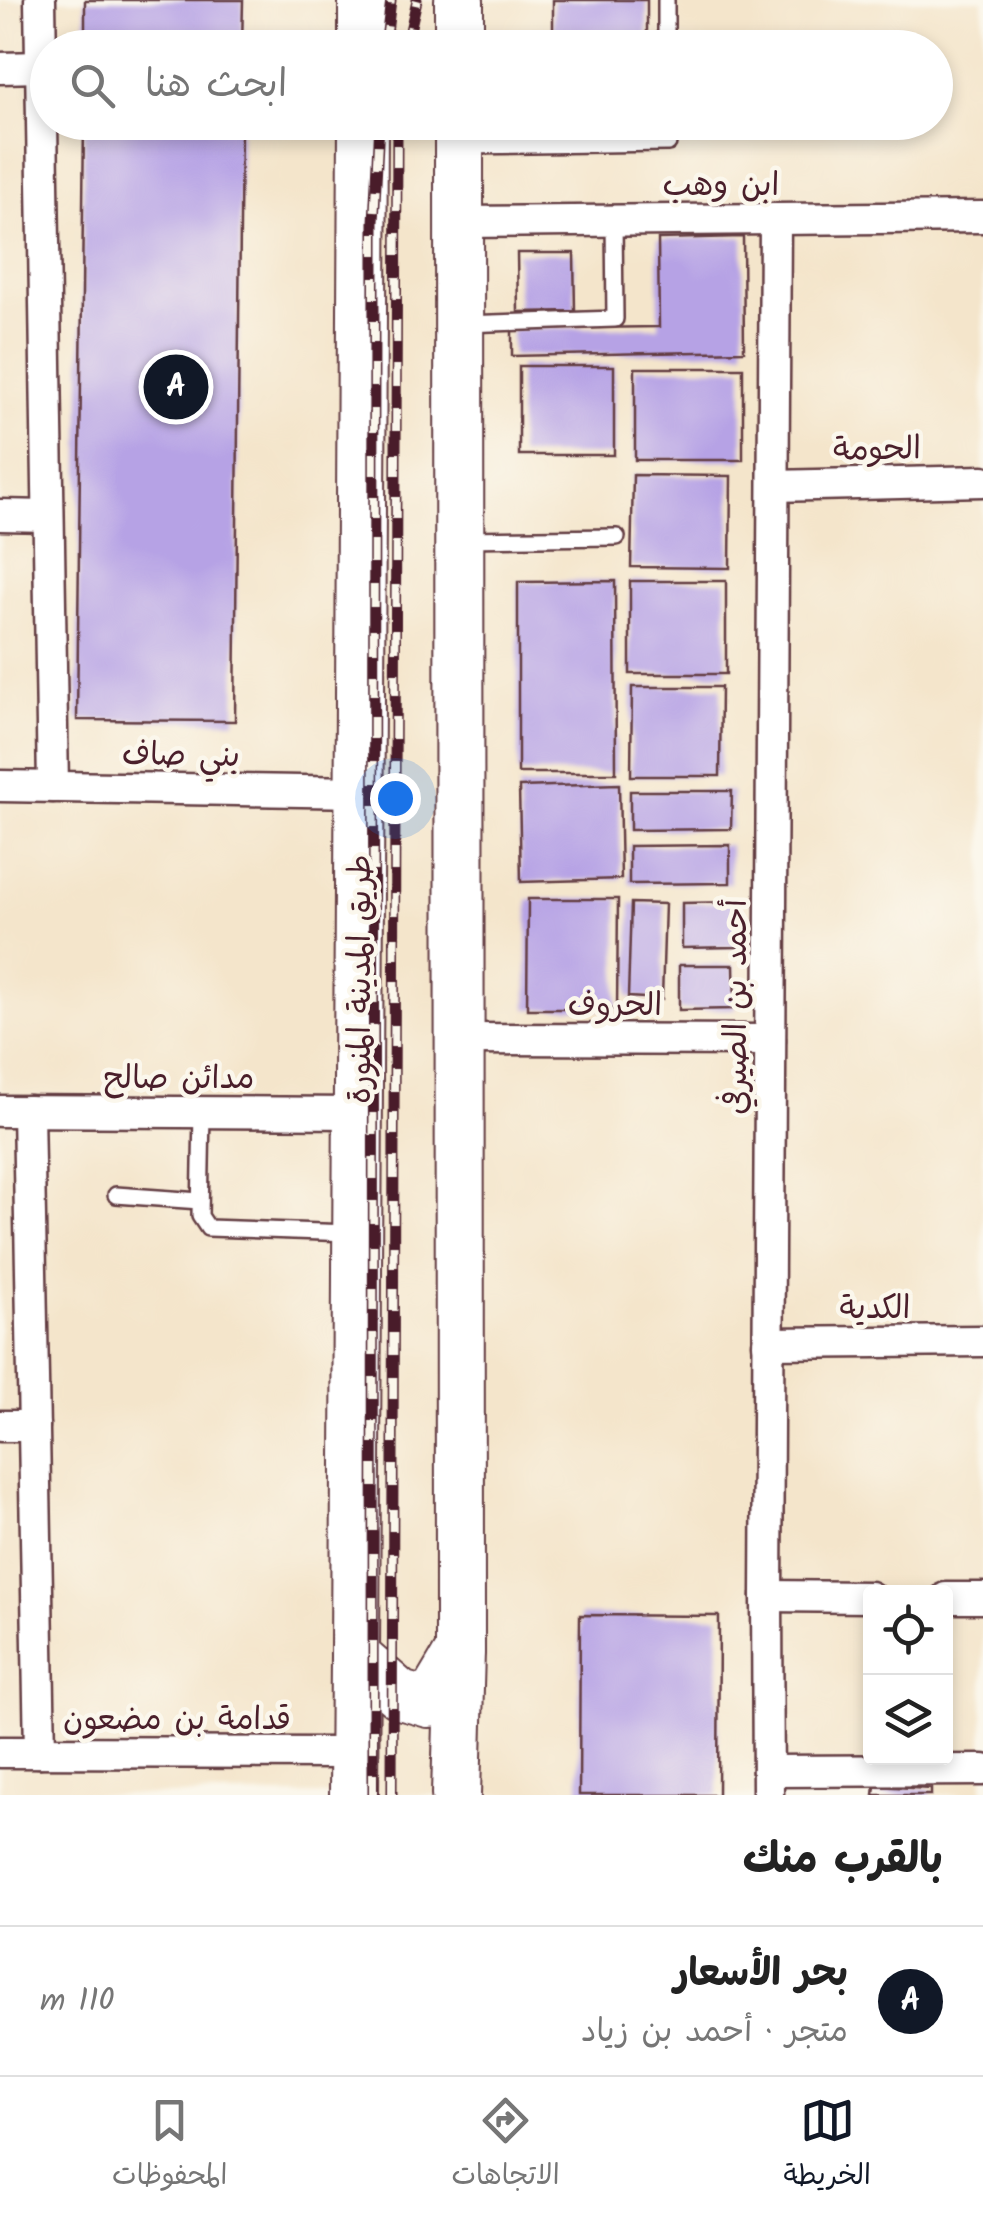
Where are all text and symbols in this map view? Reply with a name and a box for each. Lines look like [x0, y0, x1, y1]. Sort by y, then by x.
search box [30, 30, 953, 140]
text: ابحث هنا [145, 56, 287, 116]
icon: search [65, 58, 120, 113]
street label: ابن وهب [663, 161, 779, 212]
pin: A [144, 350, 208, 424]
street label: الحومة [833, 424, 921, 477]
street label: بني صاف [121, 730, 241, 783]
your location [370, 773, 421, 824]
street label: طريق المدينة المنورة [336, 854, 387, 1104]
street label: أحمد بن الصيرفي [712, 899, 763, 1115]
street label: الحروف [568, 981, 662, 1032]
street label: مدائن صالح [104, 1054, 254, 1105]
street label: الكدية [840, 1284, 910, 1335]
map controls [863, 1585, 953, 1765]
button: locate [863, 1585, 953, 1675]
button: layers [863, 1675, 953, 1765]
street label: قدامة بن مضعون [63, 1695, 291, 1746]
text: بالقرب منك [743, 1827, 943, 1894]
text: بحر الأسعار [674, 1945, 848, 2005]
text: 110 m [40, 1976, 114, 2027]
text: A [900, 1976, 921, 2027]
text: متجر · أحمد بن زياد [581, 2007, 848, 2058]
tab: المحفوظات [112, 2093, 227, 2199]
tab: الاتجاهات [451, 2093, 560, 2199]
tab: الخريطة [784, 2093, 871, 2199]

